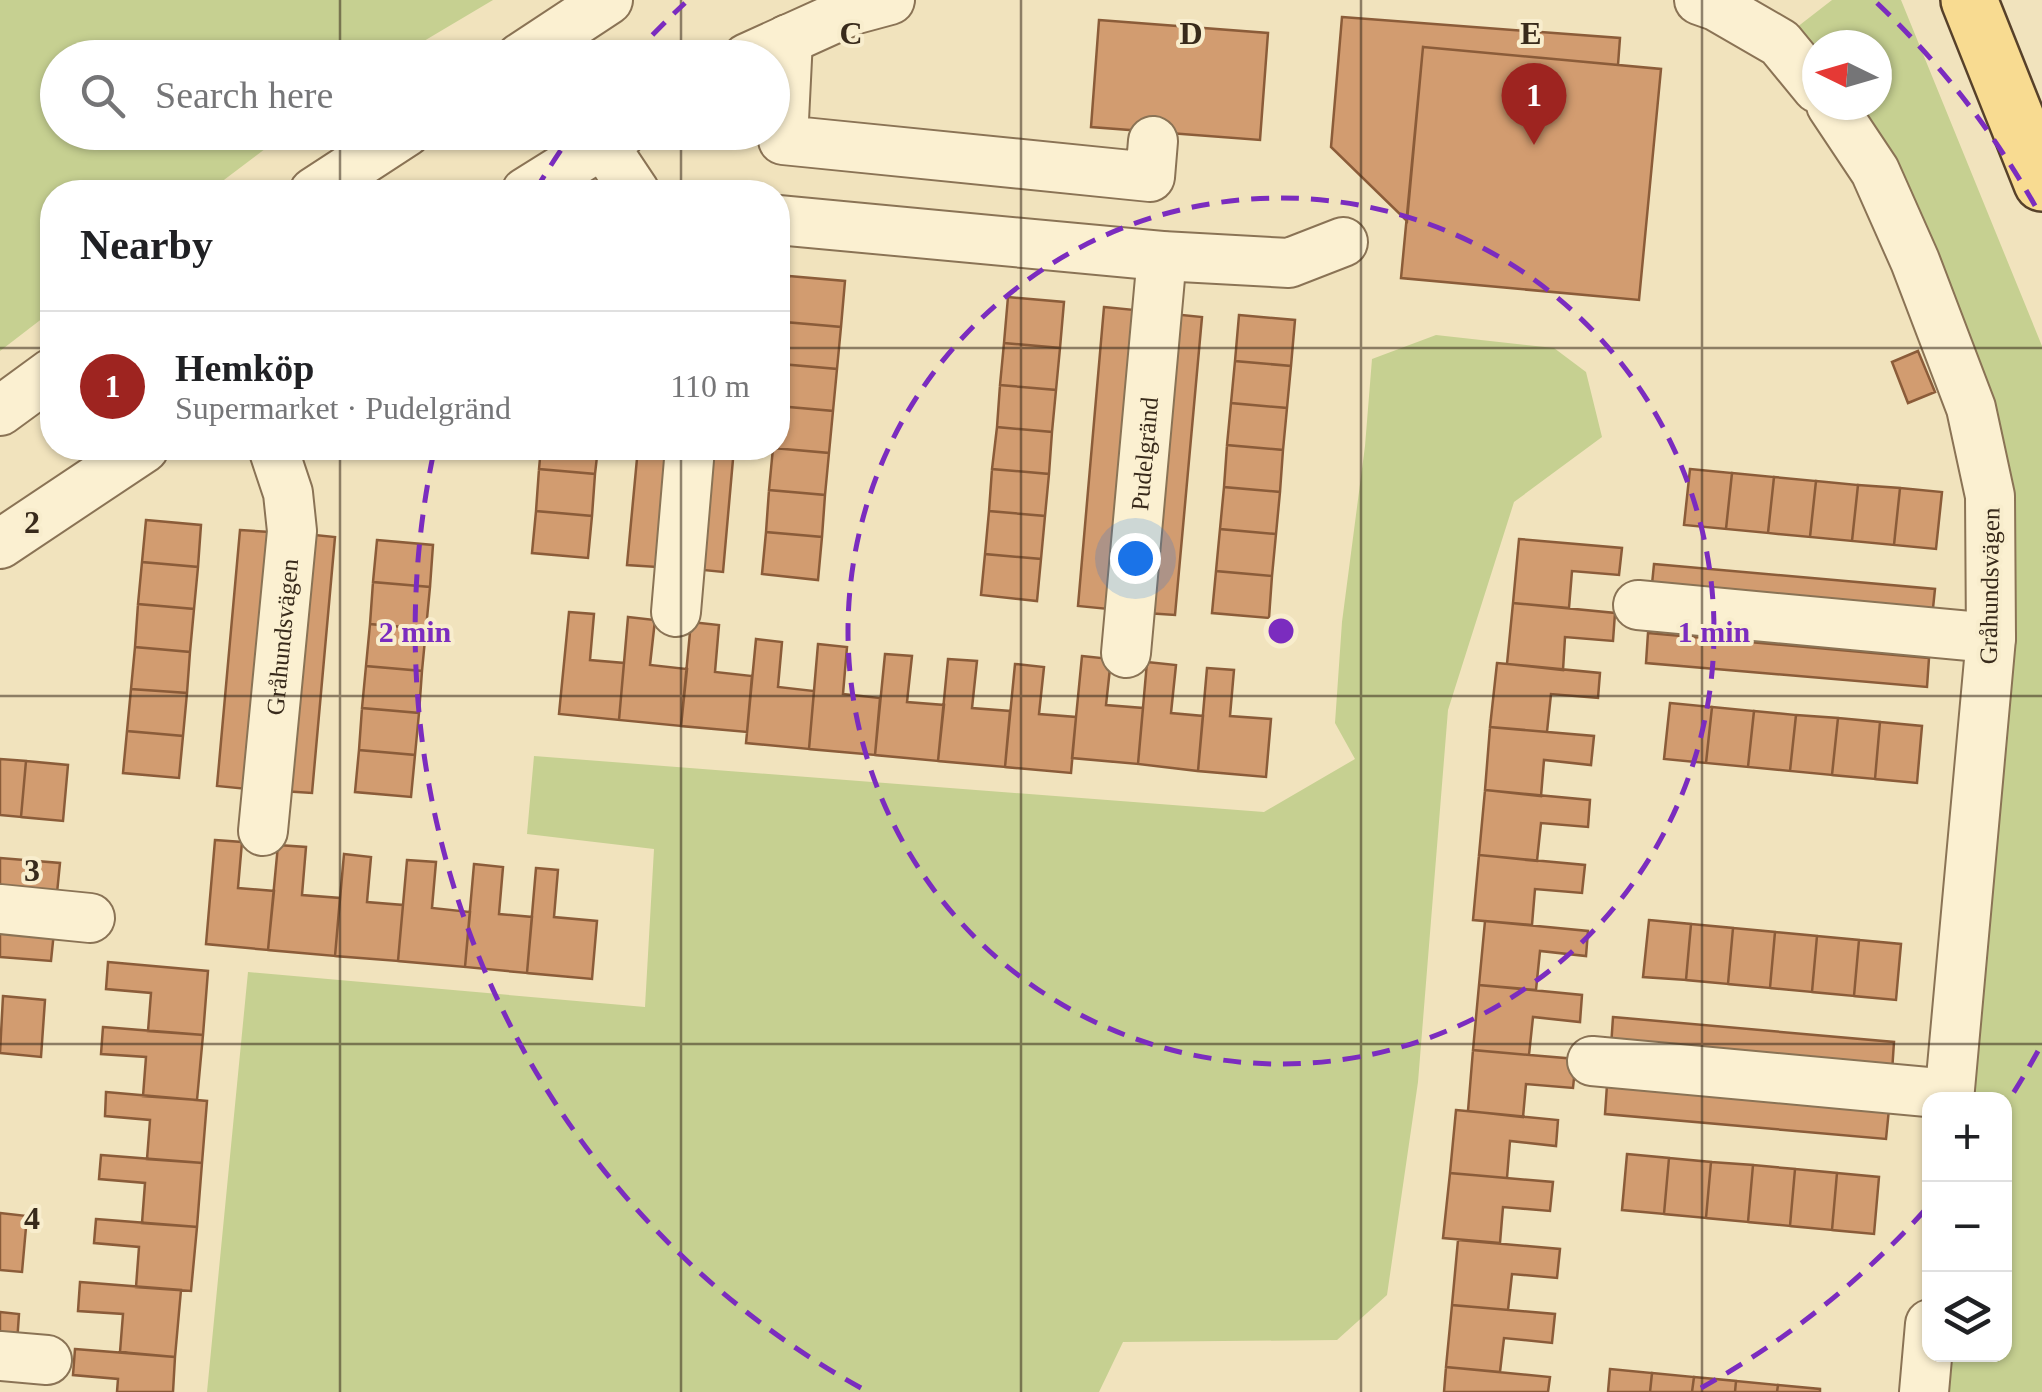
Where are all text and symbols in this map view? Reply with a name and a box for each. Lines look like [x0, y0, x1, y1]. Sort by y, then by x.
text: C [839, 15, 863, 51]
text: D [1179, 15, 1203, 51]
text: E [1520, 15, 1542, 51]
north arrow [1802, 30, 1892, 120]
search box [40, 40, 790, 150]
pin: 1 [1502, 62, 1566, 145]
icon: search [75, 68, 130, 123]
text: Search here [155, 74, 333, 116]
text: Nearby [80, 222, 213, 268]
text: Hemköp [175, 347, 314, 389]
text: 1 [105, 368, 121, 404]
text: 110 m [670, 368, 750, 404]
text: Supermarket · Pudelgränd [175, 390, 511, 426]
street label: Pudelgränd [1126, 395, 1163, 512]
text: 2 [24, 504, 40, 540]
street label: Gråhundsvägen [1975, 507, 2004, 665]
your location [1110, 533, 1161, 584]
street label: Gråhundsvägen [261, 557, 303, 716]
centre of rings [1263, 613, 1299, 649]
text: 2 min [379, 615, 452, 648]
text: 1 min [1678, 615, 1751, 648]
text: 3 [24, 852, 40, 888]
map controls [1922, 1092, 2012, 1362]
button: + [1922, 1092, 2012, 1182]
button: − [1922, 1182, 2012, 1272]
text: 4 [24, 1200, 40, 1236]
button: layers [1922, 1272, 2012, 1362]

